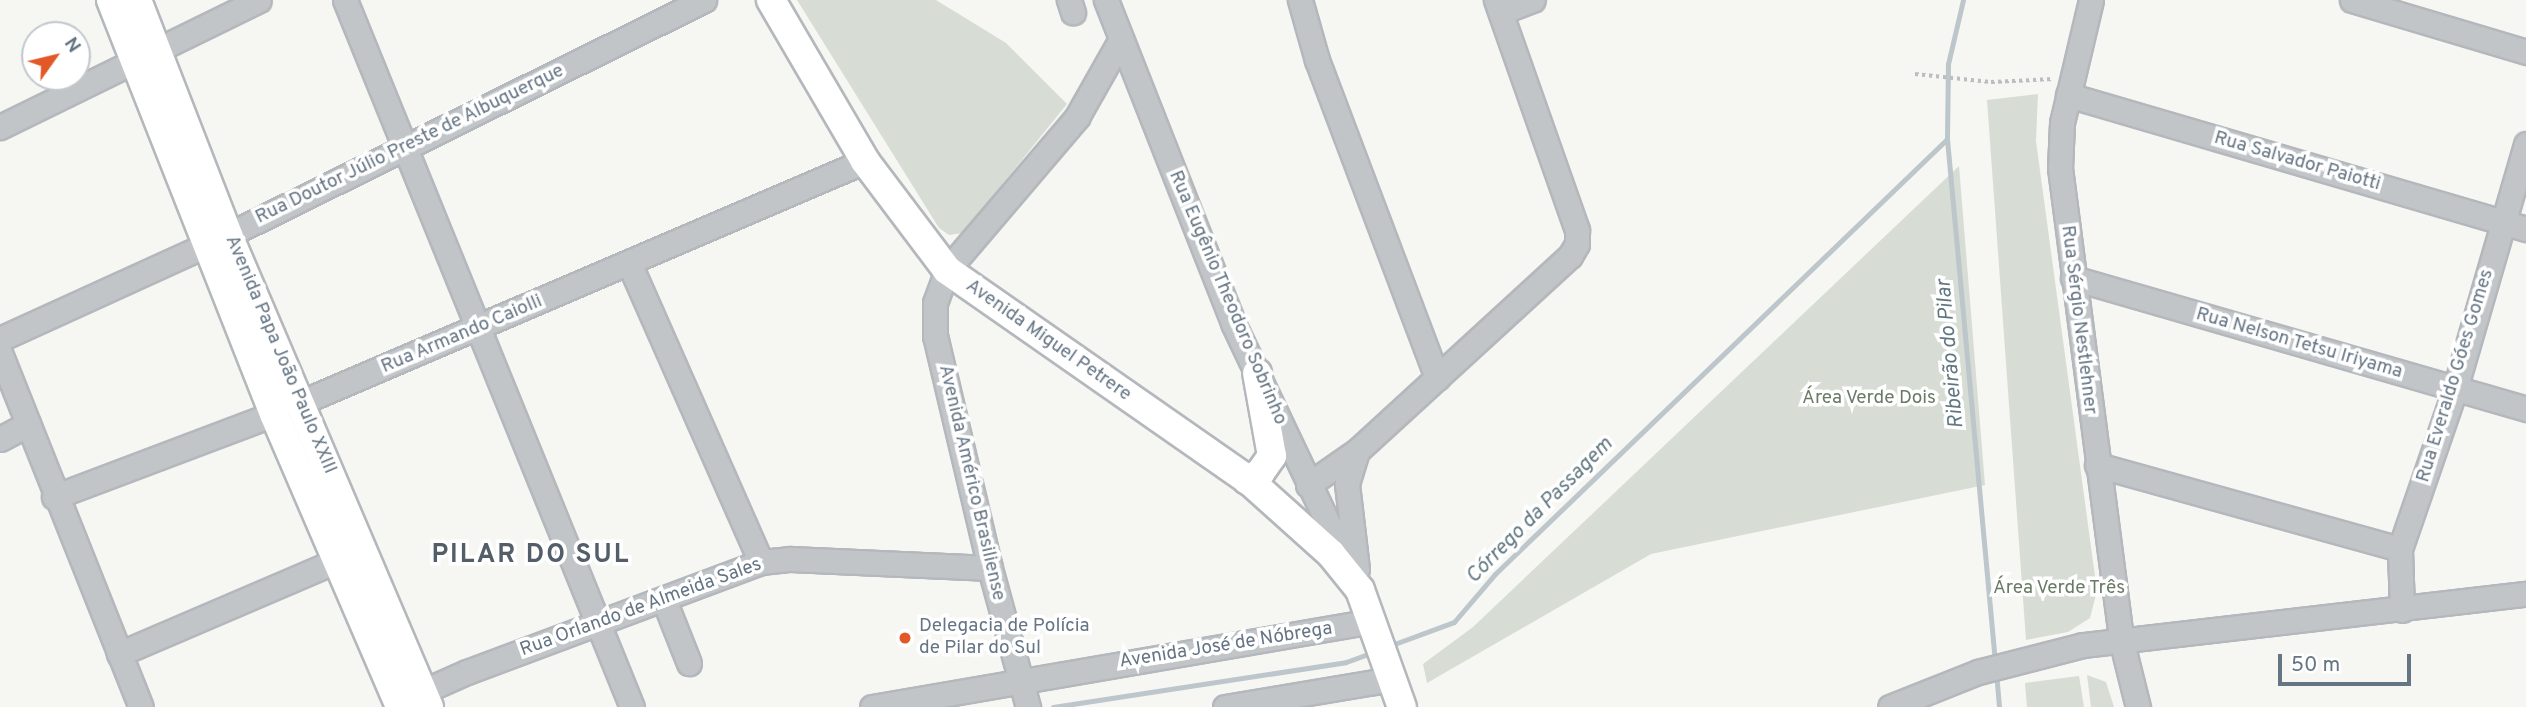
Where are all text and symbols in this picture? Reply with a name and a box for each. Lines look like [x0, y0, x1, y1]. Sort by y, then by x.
north arrow [21, 21, 91, 91]
text: N [58, 33, 86, 58]
street label: Rua Doutor Júlio Preste de Albuquerque [252, 60, 568, 230]
street label: Rua Salvador Paiotti [2211, 127, 2383, 197]
street label: Rua Eugênio Theodoro Sobrinho [1163, 167, 1291, 429]
street label: Rua Sérgio Nestlehner [2055, 224, 2101, 416]
street label: Avenida Papa João Paulo XXIII [219, 232, 341, 478]
street label: Rua Everaldo Góes Gomes [2413, 267, 2499, 485]
street label: Avenida Miguel Petrere [961, 275, 1135, 407]
water label: Ribeirão do Pilar [1932, 278, 1970, 430]
street label: Rua Armando Caiolli [378, 291, 546, 379]
street label: Rua Nelson Tetsu Iriyama [2193, 303, 2405, 385]
street label: Avenida Américo Brasiliense [933, 362, 1009, 604]
park label: Área Verde Dois [1802, 388, 1936, 410]
water label: Córrego da Passagem [1461, 432, 1619, 590]
district label: PILAR DO SUL [433, 540, 629, 572]
street label: Rua Orlando de Almeida Sales [517, 554, 765, 662]
park label: Área Verde Três [1992, 578, 2126, 600]
place label: Delegacia de Polícia de Pilar do Sul [919, 616, 1090, 660]
street label: Avenida José de Nóbrega [1118, 618, 1334, 674]
marker: Delegacia de Polícia de Pilar do Sul [897, 630, 913, 646]
scale bar [2281, 640, 2414, 684]
text: 50 m [2291, 652, 2340, 679]

